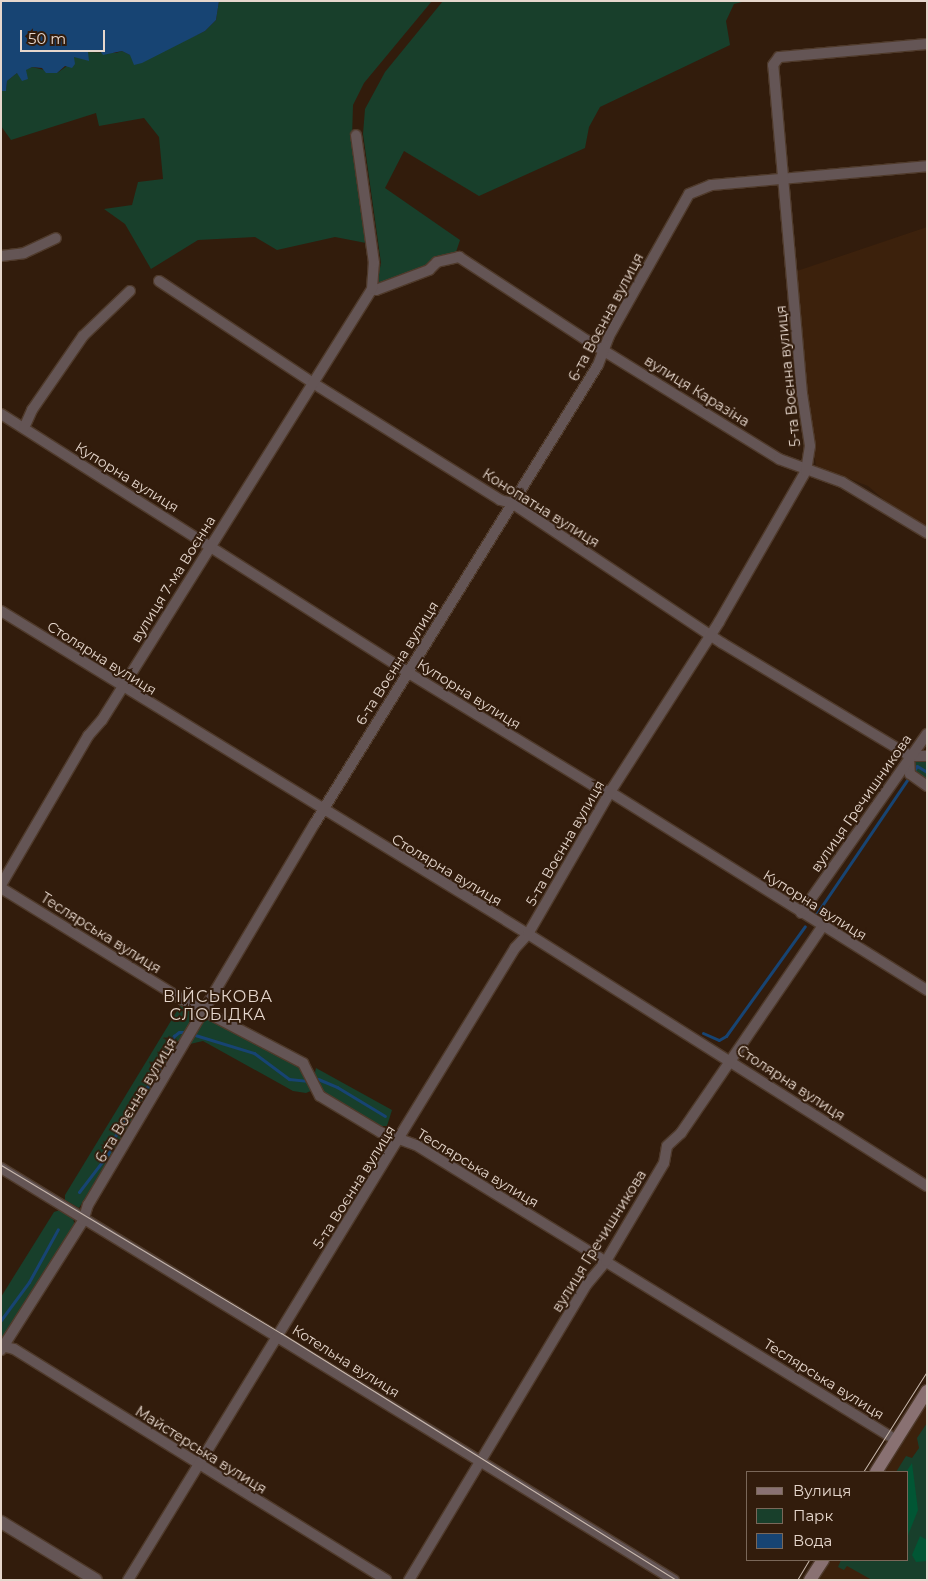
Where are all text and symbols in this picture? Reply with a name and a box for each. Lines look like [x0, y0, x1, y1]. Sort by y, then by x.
scale bar [22, 20, 108, 52]
text: 50 m [28, 29, 66, 48]
street label: 6-та Воєнна вулиця [565, 250, 647, 384]
street label: 5-та Воєнна вулиця [772, 304, 804, 448]
street label: вулиця Каразіна [641, 352, 753, 430]
street label: Купорна вулиця [72, 438, 182, 516]
street label: Конопатна вулиця [479, 465, 603, 551]
street label: вулиця 7-ма Воєнна [127, 512, 219, 646]
street label: 6-та Воєнна вулиця [352, 598, 442, 728]
street label: Столярна вулиця [44, 618, 160, 698]
street label: Купорна вулиця [414, 655, 524, 733]
street label: вулиця Гречишникова [807, 731, 915, 875]
street label: 5-та Воєнна вулиця [522, 777, 608, 909]
street label: Столярна вулиця [389, 830, 505, 910]
street label: Купорна вулиця [760, 866, 870, 944]
street label: Теслярська вулиця [38, 889, 164, 977]
district label: ВІЙСЬКОВА СЛОБІДКА [162, 987, 274, 1025]
street label: 6-та Воєнна вулиця [92, 1034, 180, 1166]
street label: Столярна вулиця [734, 1042, 848, 1124]
street label: 5-та Воєнна вулиця [309, 1122, 399, 1252]
street label: Теслярська вулиця [414, 1125, 542, 1211]
street label: вулиця Гречишникова [548, 1167, 650, 1315]
street label: Котельна вулиця [289, 1321, 403, 1401]
street label: Теслярська вулиця [761, 1335, 887, 1423]
street label: Майстерська вулиця [132, 1403, 270, 1497]
legend [746, 1471, 908, 1561]
text: Вулиця [793, 1481, 851, 1500]
text: Парк [793, 1506, 833, 1525]
text: Вода [793, 1531, 832, 1550]

